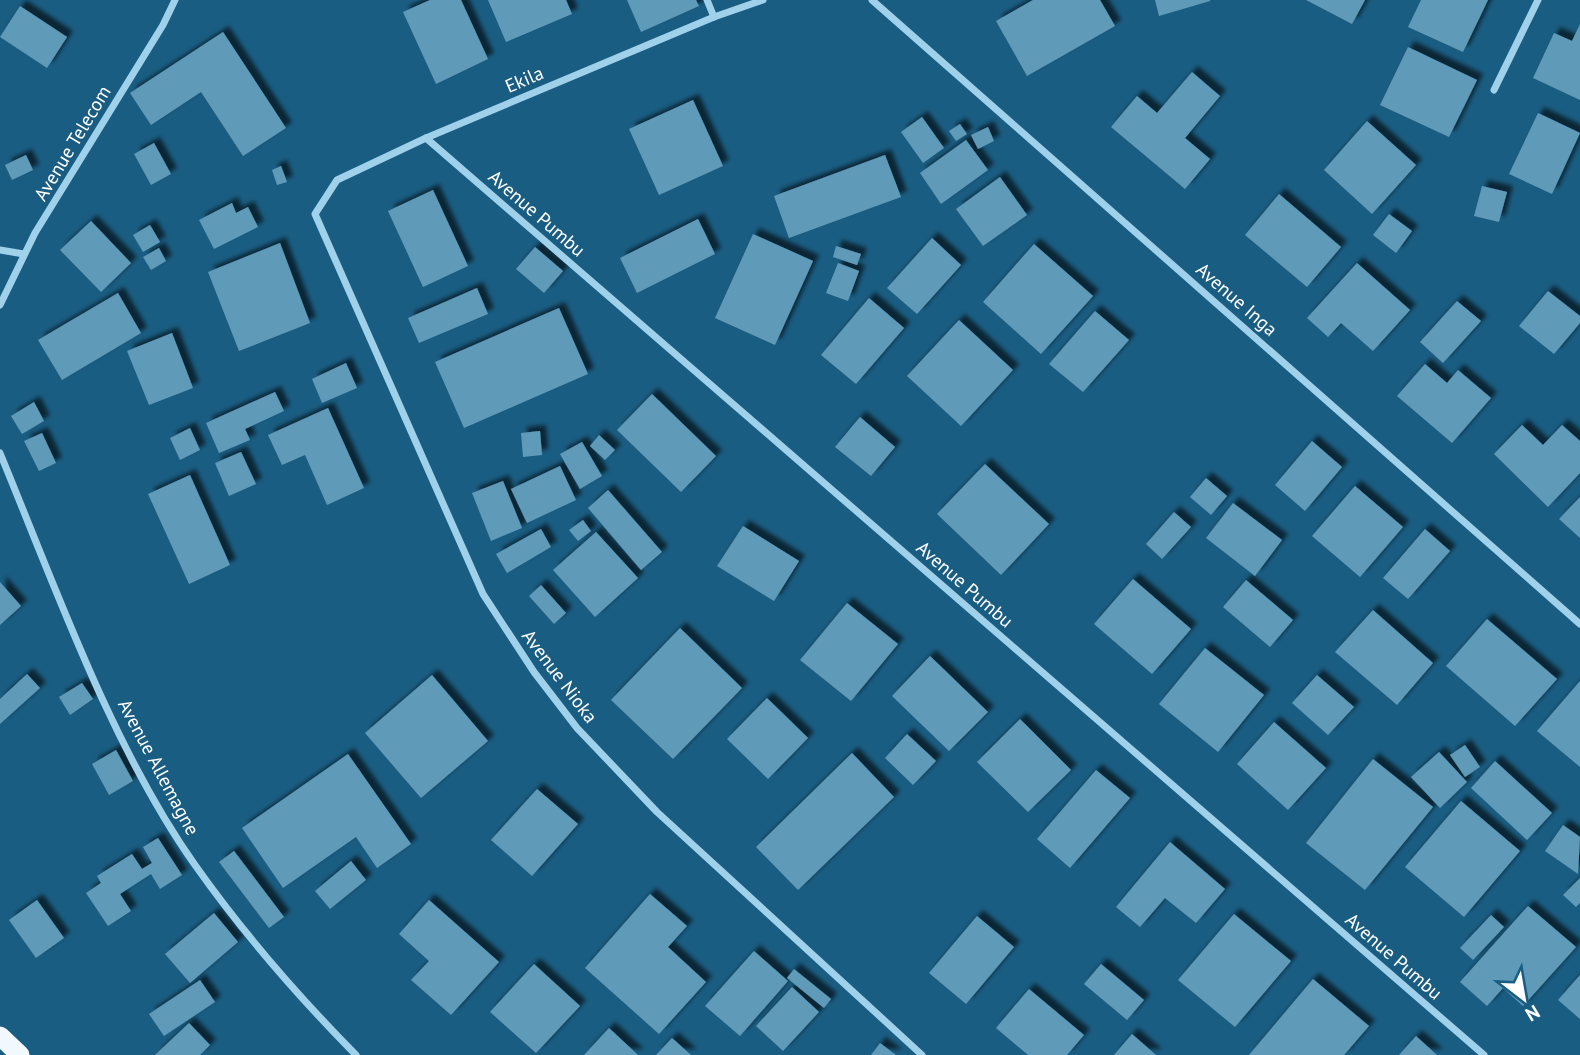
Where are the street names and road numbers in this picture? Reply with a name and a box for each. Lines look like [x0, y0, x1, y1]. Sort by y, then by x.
street label: Ekila [501, 60, 547, 98]
street label: Avenue Telecom [28, 81, 116, 205]
street label: Avenue Pumbu [484, 164, 590, 262]
street label: Avenue Inga [1191, 257, 1283, 341]
street label: Avenue Pumbu [912, 535, 1018, 633]
street label: Avenue Nioka [517, 624, 603, 728]
street label: Avenue Allemagne [113, 695, 205, 839]
street label: Avenue Pumbu [1341, 907, 1447, 1005]

